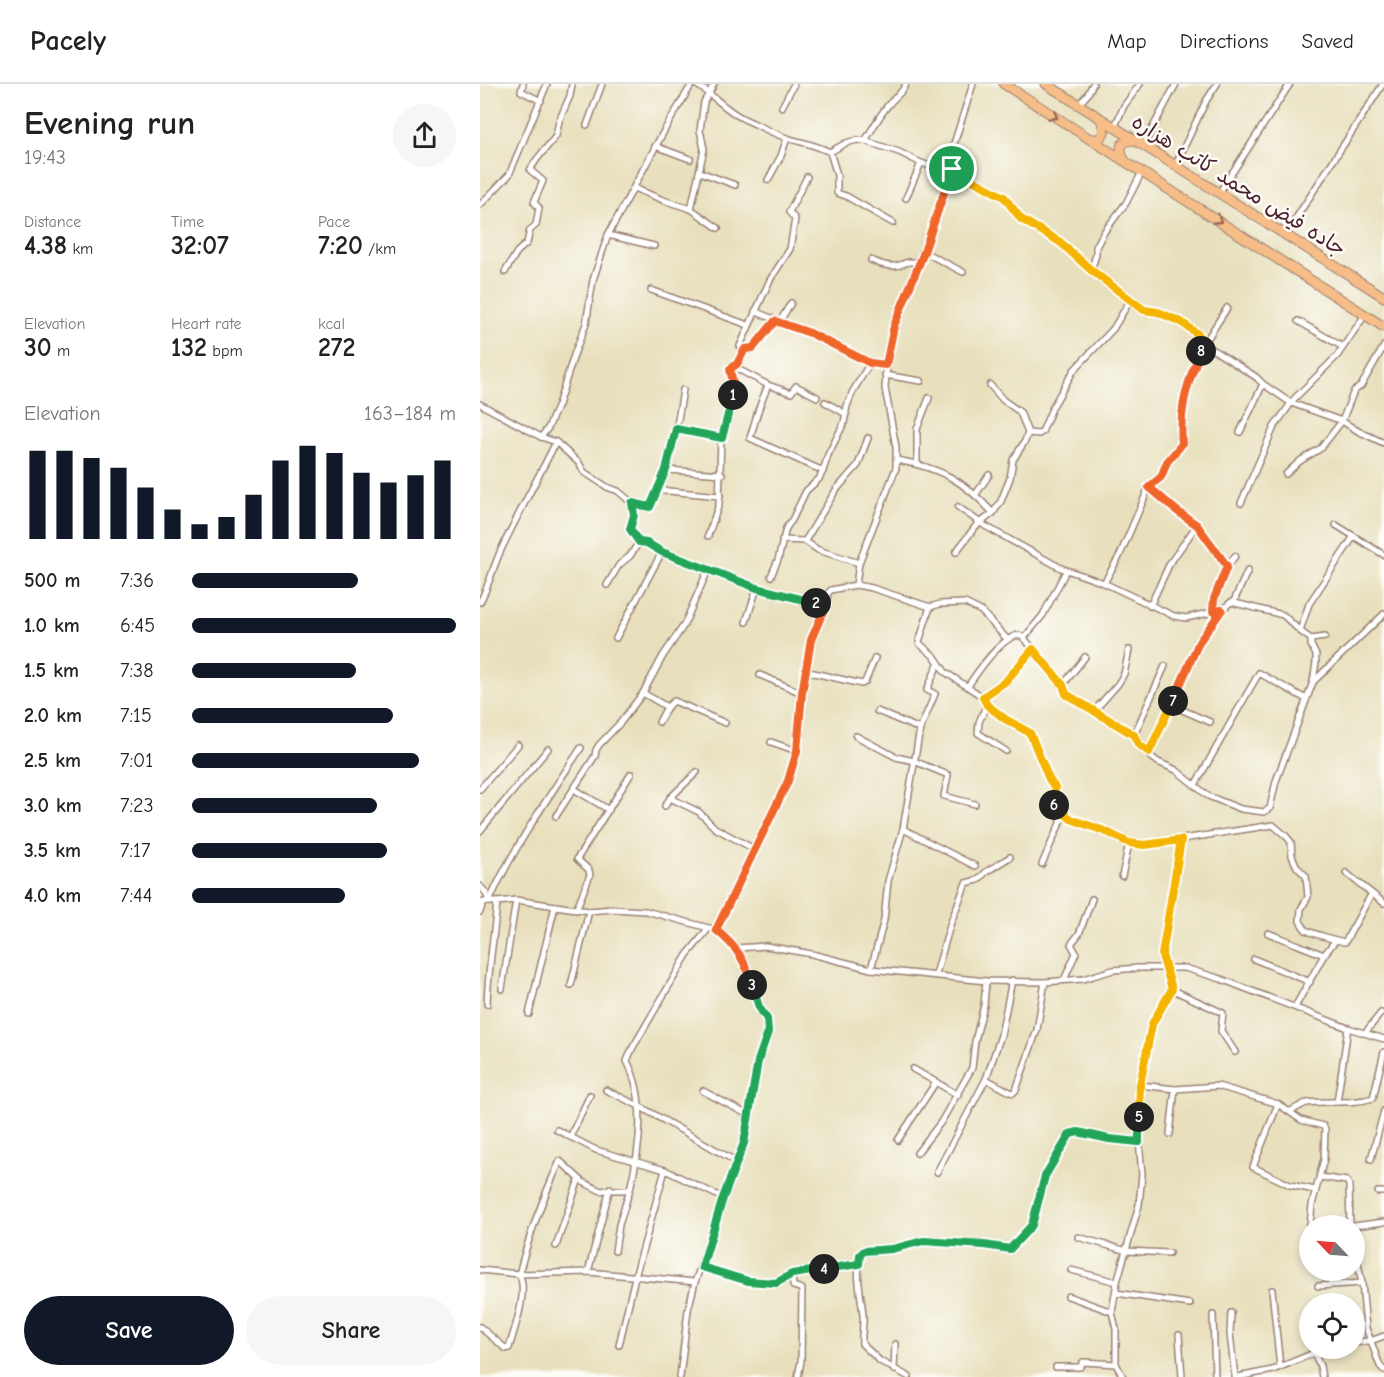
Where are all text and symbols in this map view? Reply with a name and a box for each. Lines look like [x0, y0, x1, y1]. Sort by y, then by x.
text: Pacely [30, 25, 106, 57]
text: Map [1107, 29, 1147, 53]
text: Directions [1180, 29, 1269, 53]
text: Saved [1302, 29, 1354, 53]
text: Evening run [24, 104, 195, 142]
button: share [393, 104, 456, 167]
one-way arrow [1048, 108, 1058, 120]
street label: جاده فیض محمد کاتب هزاره [1127, 109, 1350, 262]
pin [926, 143, 977, 194]
text: 19:43 [24, 146, 66, 169]
icon: arrive [935, 152, 968, 185]
text: Distance [24, 213, 81, 231]
text: Time [171, 213, 204, 231]
text: Pace [318, 213, 350, 231]
one-way arrow [1212, 213, 1222, 225]
text: 4.38 [24, 231, 67, 261]
text: 32:07 [171, 231, 229, 261]
text: 7:20 [318, 231, 363, 261]
text: km [67, 240, 93, 258]
text: /km [363, 240, 396, 258]
text: Elevation [24, 315, 85, 333]
text: Heart rate [171, 315, 242, 333]
text: kcal [318, 315, 345, 333]
text: 30 [24, 333, 52, 363]
text: 132 [171, 333, 207, 363]
text: 272 [318, 333, 355, 363]
pin: 8 [1186, 336, 1216, 366]
text: m [52, 342, 70, 360]
text: bpm [207, 342, 243, 360]
text: 8 [1197, 342, 1205, 360]
pin: 1 [718, 380, 748, 410]
text: 1 [730, 386, 736, 404]
text: Elevation [24, 402, 101, 425]
text: 163–184 m [364, 402, 456, 425]
text: 500 m [24, 569, 81, 592]
text: 7:36 [120, 569, 154, 592]
pin: 2 [801, 588, 831, 618]
text: 2 [812, 594, 820, 612]
text: 1.0 km [24, 614, 80, 637]
text: 6:45 [120, 614, 155, 637]
text: 1.5 km [24, 659, 79, 682]
text: 7:38 [120, 659, 154, 682]
pin: 7 [1158, 686, 1188, 716]
text: 7 [1169, 692, 1177, 710]
text: 2.0 km [24, 704, 82, 727]
text: 7:15 [120, 704, 152, 727]
text: 2.5 km [24, 749, 81, 772]
text: 7:01 [120, 749, 153, 772]
pin: 6 [1039, 790, 1069, 820]
text: 3.0 km [24, 794, 82, 817]
text: 7:23 [120, 794, 154, 817]
text: 6 [1050, 796, 1058, 814]
text: 3.5 km [24, 839, 81, 862]
text: 7:17 [120, 839, 150, 862]
text: 4.0 km [24, 884, 81, 907]
text: 7:44 [120, 884, 152, 907]
pin: 3 [737, 970, 767, 1000]
text: 3 [748, 976, 756, 994]
pin: 5 [1124, 1102, 1154, 1132]
text: 5 [1135, 1108, 1143, 1126]
north arrow [1299, 1215, 1365, 1281]
map controls [1299, 1215, 1365, 1359]
pin: 4 [809, 1254, 839, 1284]
text: 4 [820, 1260, 828, 1278]
button: locate [1299, 1293, 1365, 1359]
button: Save [24, 1296, 234, 1365]
button: Share [246, 1296, 456, 1365]

